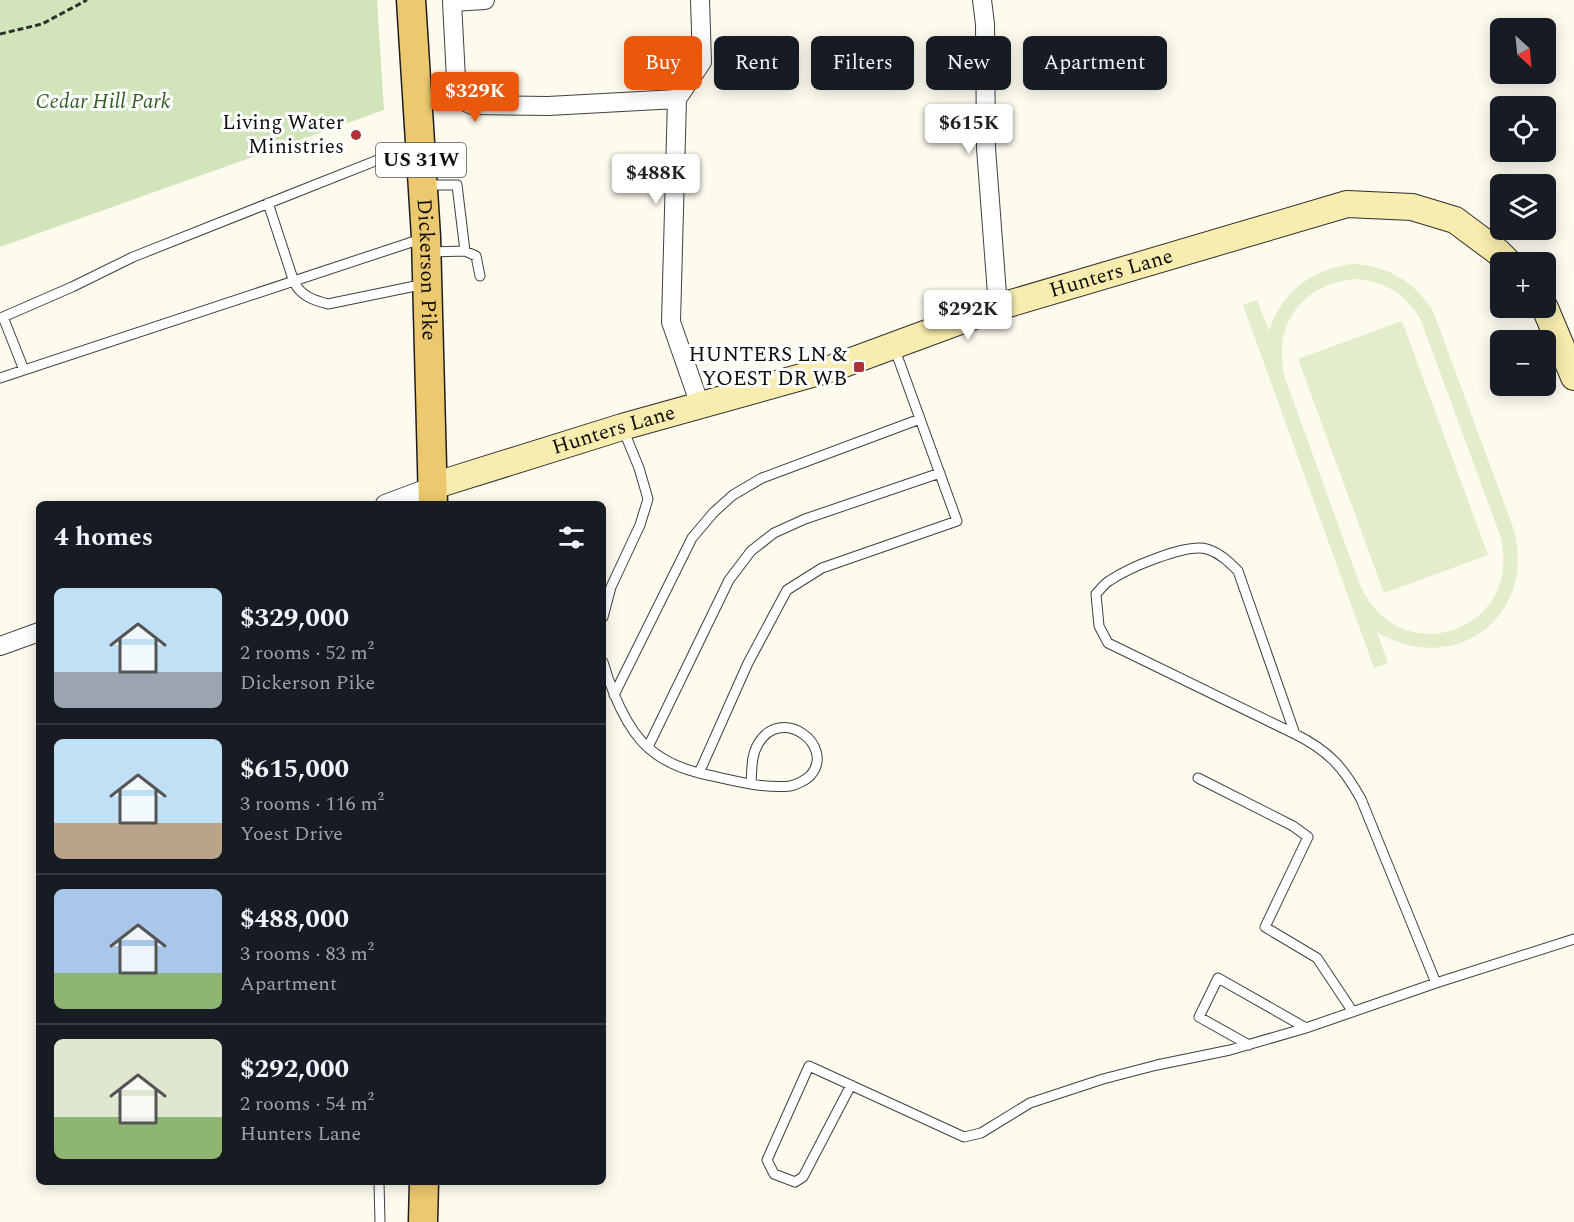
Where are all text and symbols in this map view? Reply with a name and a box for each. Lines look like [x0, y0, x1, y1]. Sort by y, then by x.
north arrow [1490, 18, 1556, 84]
map controls [1490, 18, 1556, 396]
chip: Buy [624, 36, 702, 90]
chip: Rent [714, 36, 799, 90]
chip: Filters [811, 36, 914, 90]
chip: New [926, 36, 1011, 90]
chip: Apartment [1023, 36, 1167, 90]
pin: $329K [433, 72, 517, 123]
text: $329K [445, 76, 505, 106]
park label: Cedar Hill Park [35, 86, 171, 118]
button: locate [1490, 96, 1556, 162]
pin: $615K [927, 104, 1011, 155]
place label: Living Water Ministries [222, 107, 344, 163]
text: $615K [939, 108, 999, 138]
marker: Living Water Ministries [349, 128, 363, 142]
road number: US 31W [376, 143, 466, 177]
pin: $488K [614, 154, 698, 205]
text: $488K [626, 158, 686, 188]
button: layers [1490, 174, 1556, 240]
street label: Dickerson Pike [408, 198, 445, 341]
street label: Hunters Lane [1046, 240, 1177, 307]
button: + [1490, 252, 1556, 318]
pin: $292K [926, 290, 1010, 341]
text: $292K [938, 294, 998, 324]
button: − [1490, 330, 1556, 396]
place label: HUNTERS LN & YOEST DR WB [688, 339, 847, 395]
marker: HUNTERS LN & YOEST DR WB [852, 360, 866, 374]
street label: Hunters Lane [548, 397, 679, 464]
text: 4 homes [54, 517, 153, 557]
icon: filters [555, 521, 588, 554]
text: $329,000 [240, 598, 349, 638]
icon: home [102, 612, 174, 684]
text: 2 rooms · 52 m² [240, 638, 374, 668]
text: Dickerson Pike [240, 668, 375, 698]
text: $615,000 [240, 749, 349, 789]
icon: home [102, 763, 174, 835]
text: 3 rooms · 116 m² [240, 789, 384, 819]
text: Yoest Drive [240, 819, 343, 849]
text: $488,000 [240, 899, 349, 939]
icon: home [102, 913, 174, 985]
text: 3 rooms · 83 m² [240, 939, 374, 969]
text: Apartment [240, 969, 337, 999]
text: $292,000 [240, 1049, 349, 1089]
icon: home [102, 1063, 174, 1135]
text: 2 rooms · 54 m² [240, 1089, 374, 1119]
text: Hunters Lane [240, 1119, 361, 1149]

